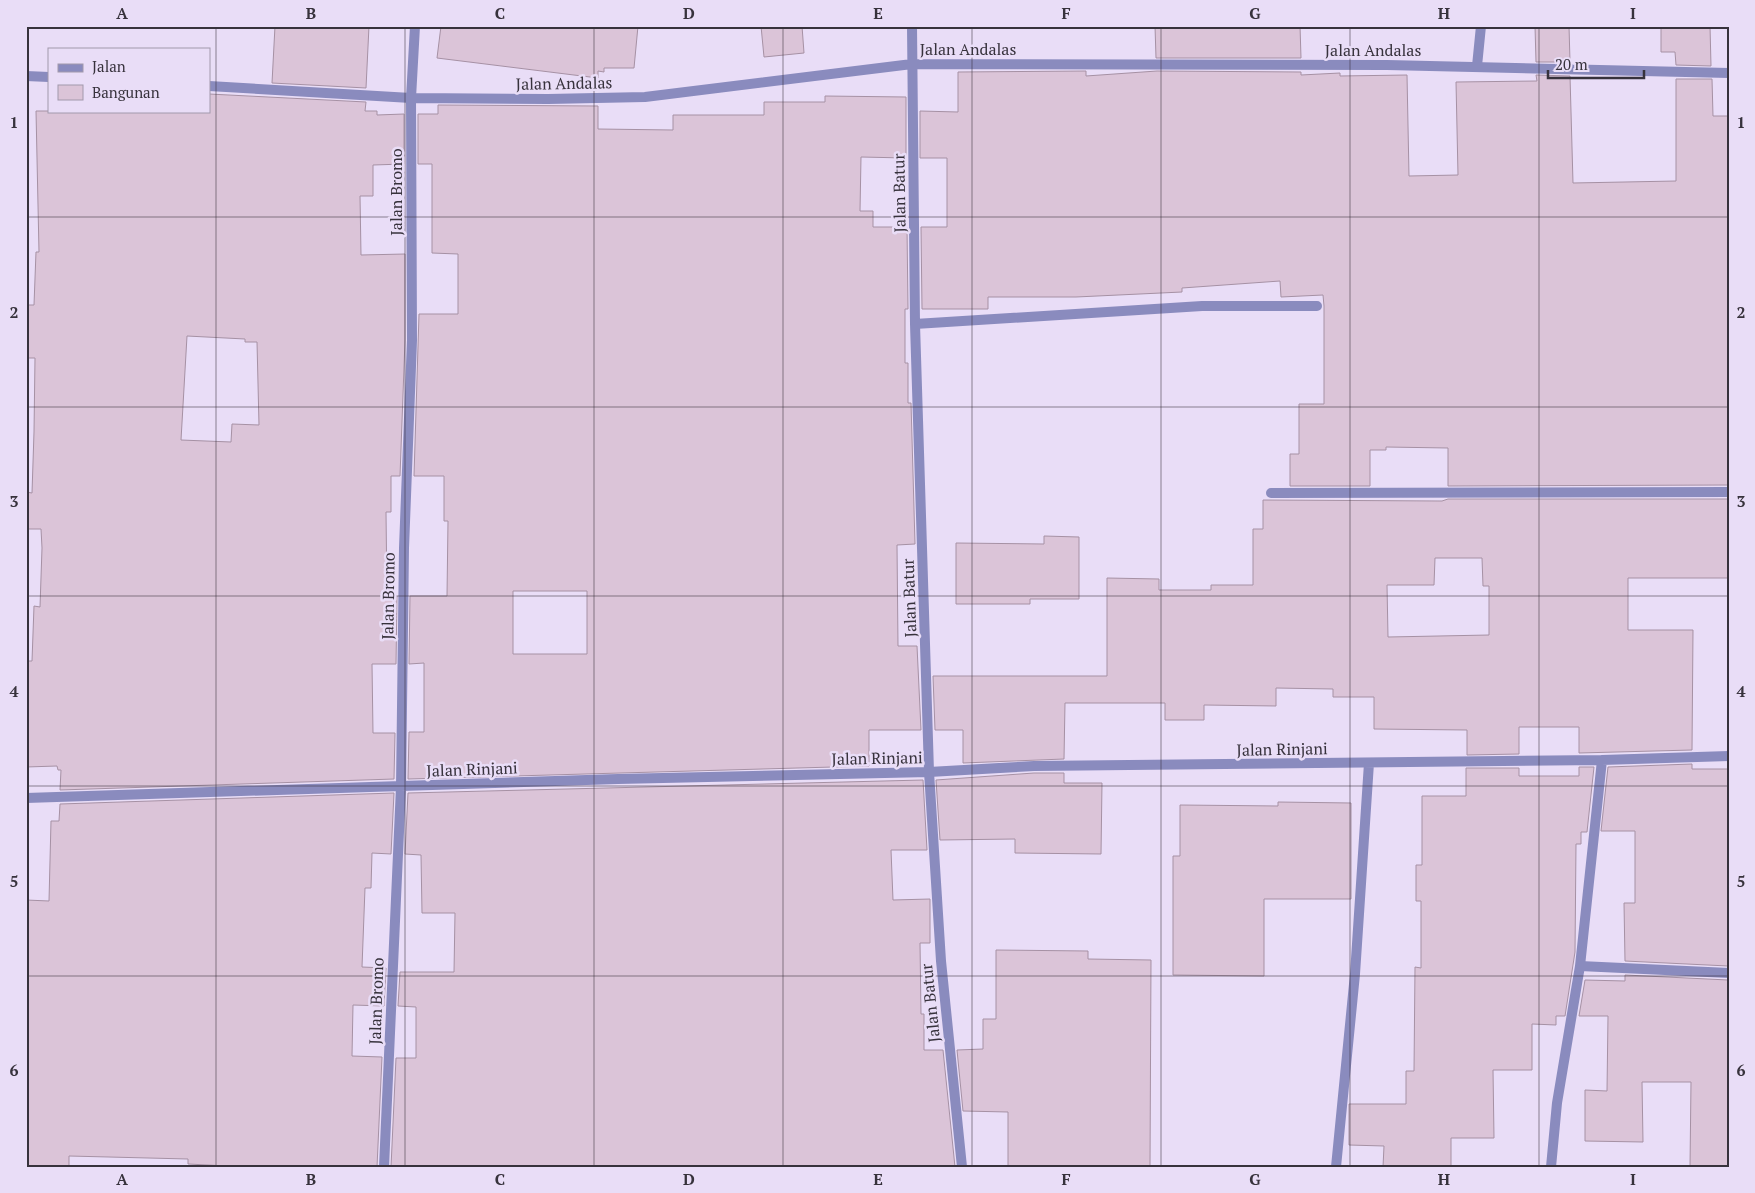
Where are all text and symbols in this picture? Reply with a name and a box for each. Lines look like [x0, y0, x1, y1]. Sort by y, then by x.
text: A [116, 2, 128, 24]
text: B [306, 2, 316, 24]
text: C [495, 2, 505, 24]
text: D [683, 2, 695, 24]
text: E [873, 2, 883, 24]
text: F [1061, 2, 1071, 24]
text: G [1249, 2, 1261, 24]
text: H [1438, 2, 1450, 24]
text: I [1630, 2, 1636, 24]
street label: Jalan Andalas [920, 38, 1016, 60]
street label: Jalan Andalas [1325, 39, 1421, 61]
legend [48, 48, 210, 112]
scale bar [1548, 48, 1644, 80]
text: 20 m [1555, 54, 1588, 74]
text: Jalan [92, 56, 126, 76]
street label: Jalan Andalas [515, 71, 613, 95]
text: Bangunan [92, 82, 160, 102]
text: 1 [9, 111, 19, 133]
text: 1 [1736, 111, 1746, 133]
street label: Jalan Bromo [385, 148, 407, 236]
street label: Jalan Batur [887, 152, 911, 233]
text: 2 [9, 301, 19, 323]
text: 2 [1736, 301, 1746, 323]
text: 3 [9, 490, 19, 512]
text: 3 [1736, 490, 1746, 512]
street label: Jalan Bromo [376, 552, 400, 640]
street label: Jalan Batur [897, 557, 921, 638]
text: 4 [9, 680, 19, 702]
text: 4 [1736, 680, 1746, 702]
street label: Jalan Rinjani [1236, 737, 1328, 761]
street label: Jalan Rinjani [831, 746, 923, 770]
street label: Jalan Rinjani [426, 756, 518, 782]
text: 5 [9, 870, 19, 892]
text: 5 [1736, 870, 1746, 892]
street label: Jalan Bromo [363, 957, 389, 1045]
street label: Jalan Batur [915, 962, 945, 1043]
text: 6 [9, 1059, 19, 1081]
text: 6 [1736, 1059, 1746, 1081]
text: A [116, 1168, 128, 1190]
text: B [306, 1168, 316, 1190]
text: C [495, 1168, 505, 1190]
text: D [683, 1168, 695, 1190]
text: E [873, 1168, 883, 1190]
text: F [1061, 1168, 1071, 1190]
text: G [1249, 1168, 1261, 1190]
text: H [1438, 1168, 1450, 1190]
text: I [1630, 1168, 1636, 1190]

